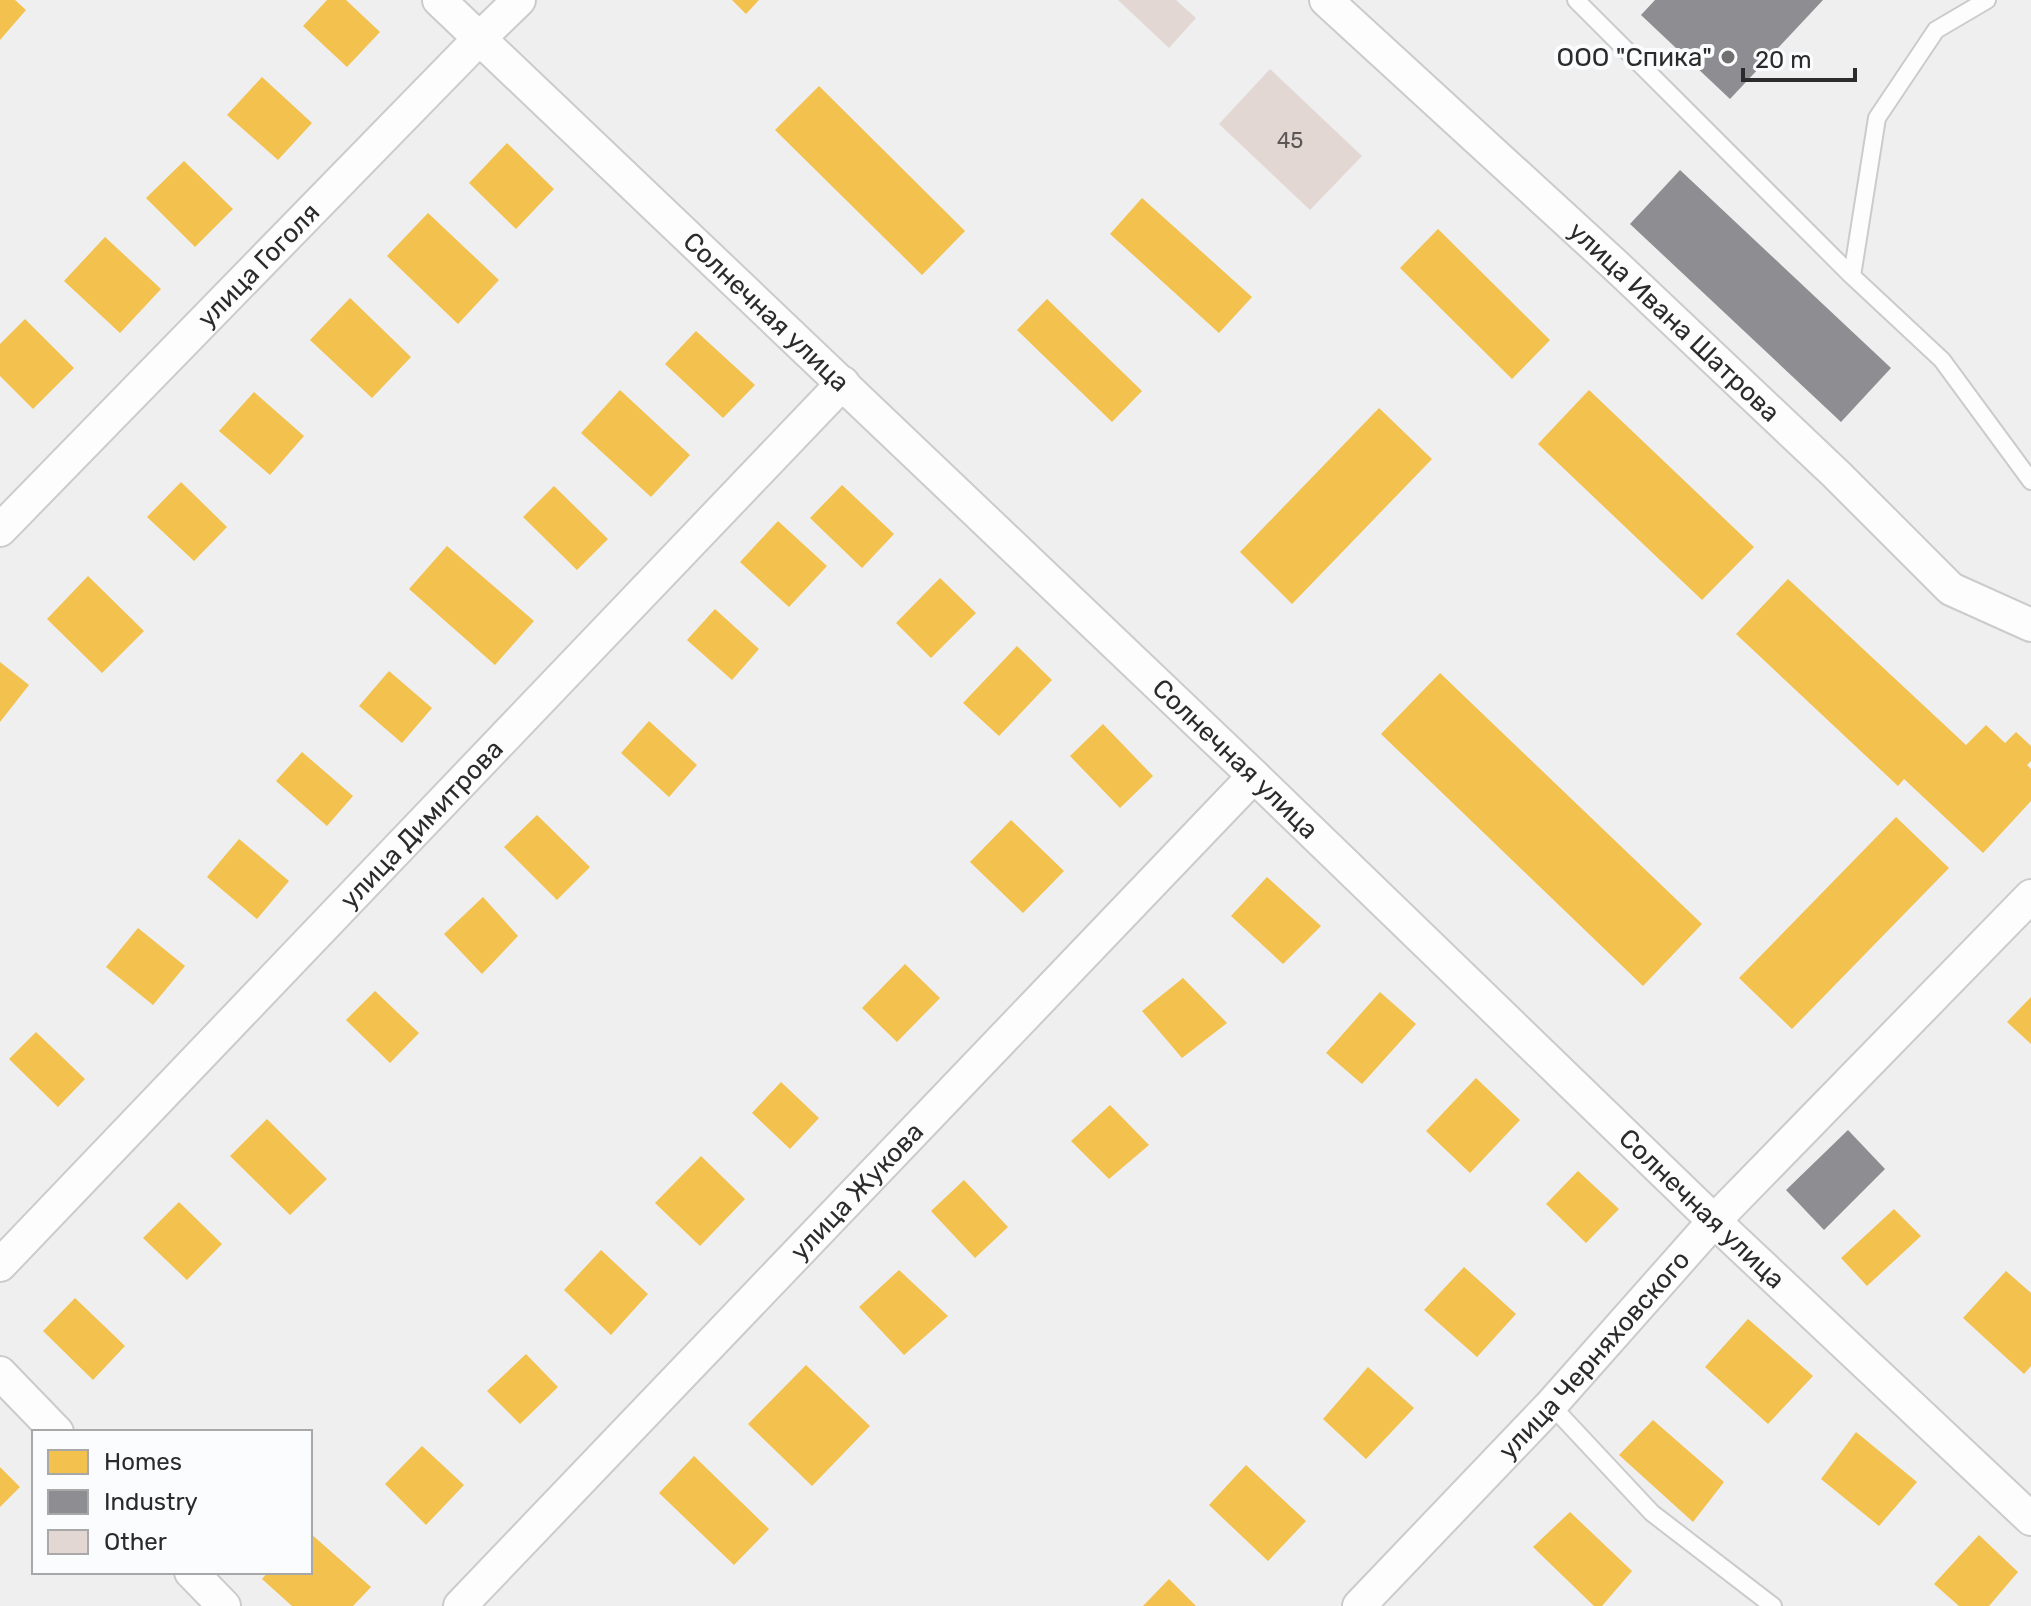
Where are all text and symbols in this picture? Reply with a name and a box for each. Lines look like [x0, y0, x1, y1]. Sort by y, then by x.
scale bar [1743, 32, 1855, 82]
place label: ООО "Спика" [1557, 42, 1712, 73]
text: 20 m [1755, 46, 1812, 74]
marker: ООО "Спика" [1719, 48, 1737, 66]
house number: 45 [1277, 127, 1303, 154]
street label: улица Гоголя [191, 197, 326, 334]
street label: улица Ивана Шатрова [1562, 215, 1786, 428]
street label: Солнечная улица [677, 226, 855, 398]
street label: Солнечная улица [1146, 673, 1324, 845]
street label: улица Димитрова [334, 734, 510, 915]
street label: улица Жукова [784, 1116, 930, 1267]
street label: Солнечная улица [1612, 1123, 1791, 1295]
street label: улица Черняховского [1492, 1244, 1696, 1466]
legend [32, 1430, 312, 1574]
text: Homes [104, 1448, 182, 1476]
text: Industry [104, 1488, 198, 1516]
text: Other [104, 1528, 167, 1556]

